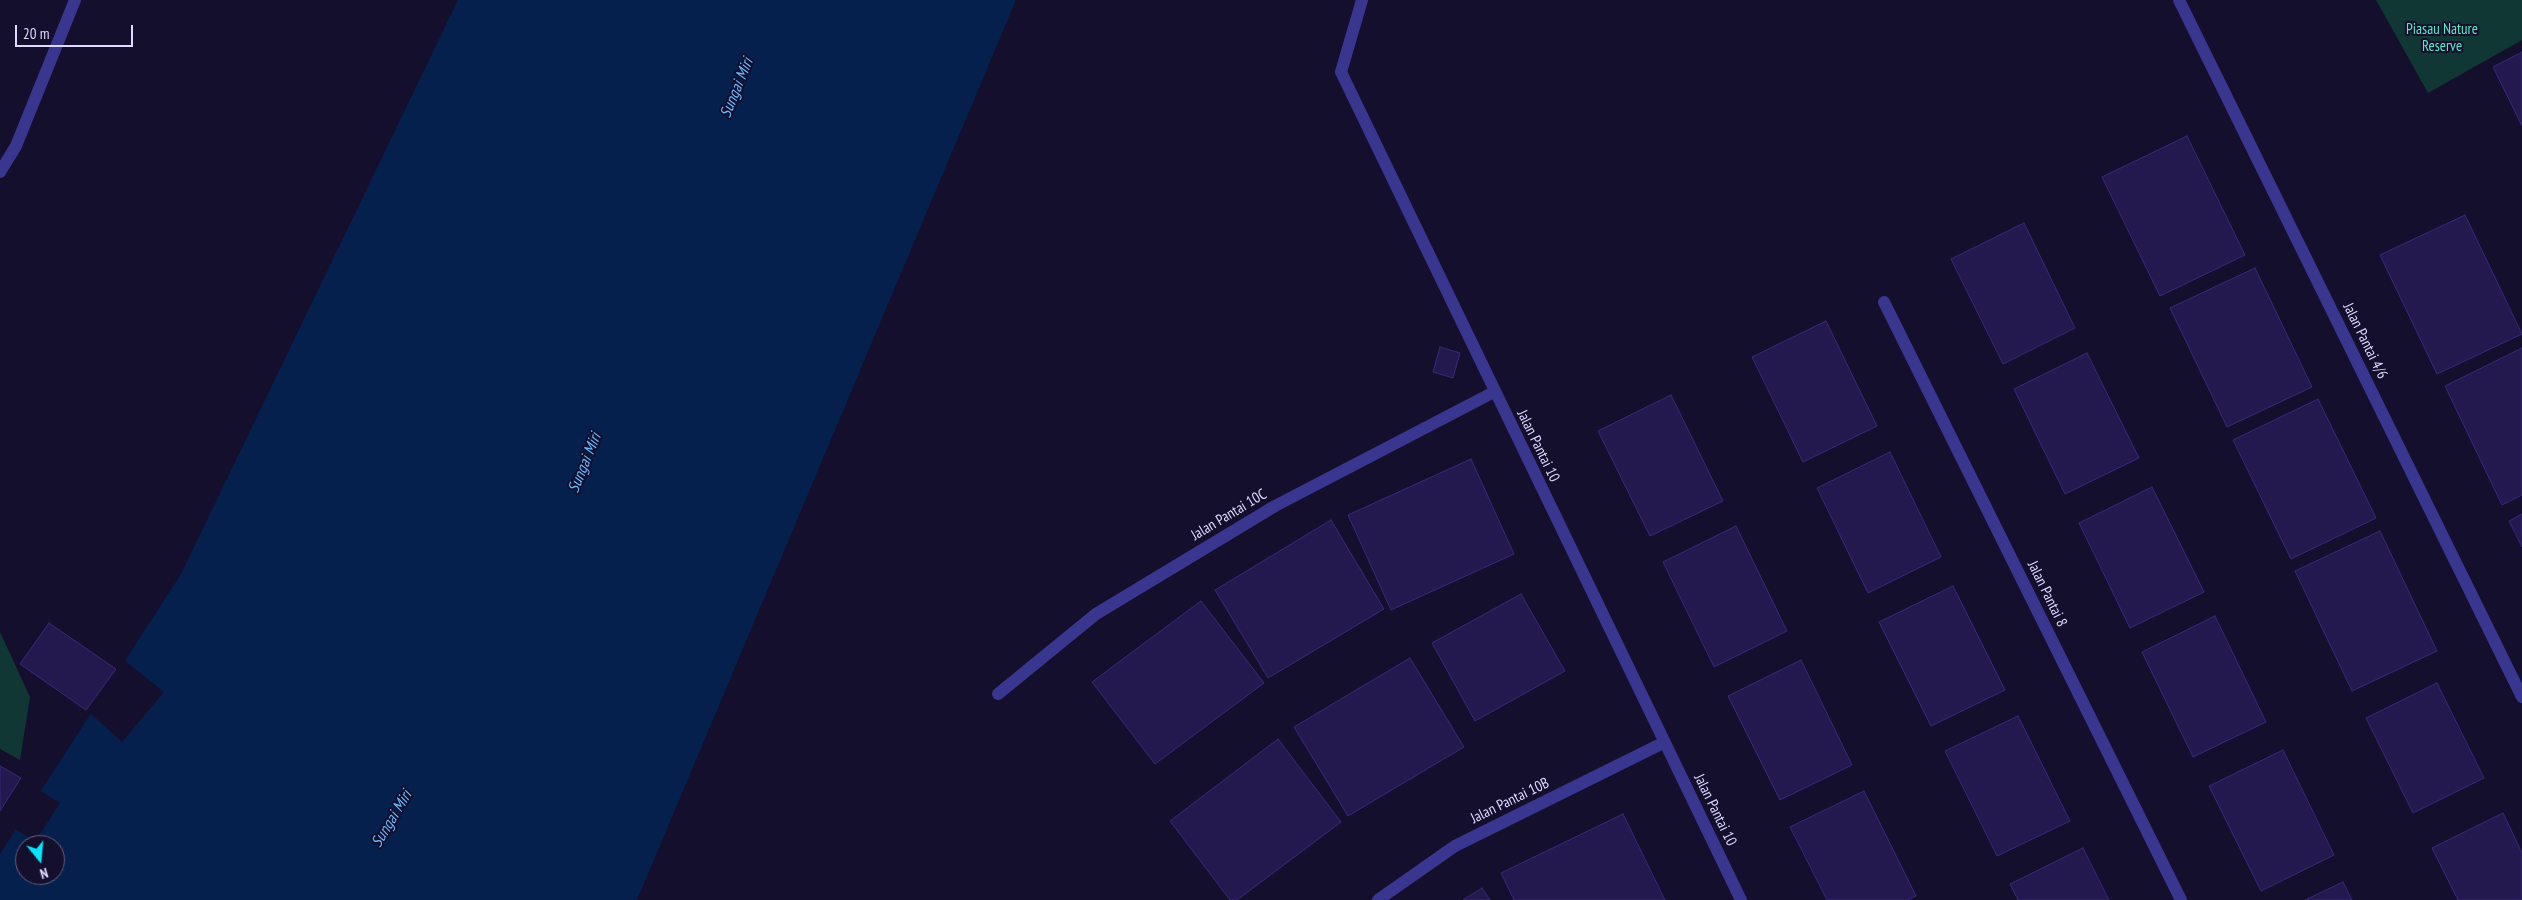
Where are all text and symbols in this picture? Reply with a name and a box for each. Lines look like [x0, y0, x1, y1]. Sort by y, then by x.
scale bar [18, 15, 135, 47]
park label: Piasau Nature Reserve [2406, 21, 2478, 56]
text: 20 m [23, 24, 49, 43]
water label: Sungai Miri [716, 55, 758, 121]
street label: Jalan Pantai 4/6 [2339, 300, 2391, 382]
street label: Jalan Pantai 10 [1513, 407, 1563, 485]
water label: Sungai Miri [564, 430, 606, 496]
street label: Jalan Pantai 10C [1188, 485, 1270, 545]
street label: Jalan Pantai 8 [2023, 558, 2071, 630]
street label: Jalan Pantai 10 [1690, 771, 1740, 849]
street label: Jalan Pantai 10B [1468, 774, 1552, 828]
water label: Sungai Miri [368, 787, 416, 851]
north arrow [15, 835, 65, 885]
text: N [38, 864, 50, 883]

